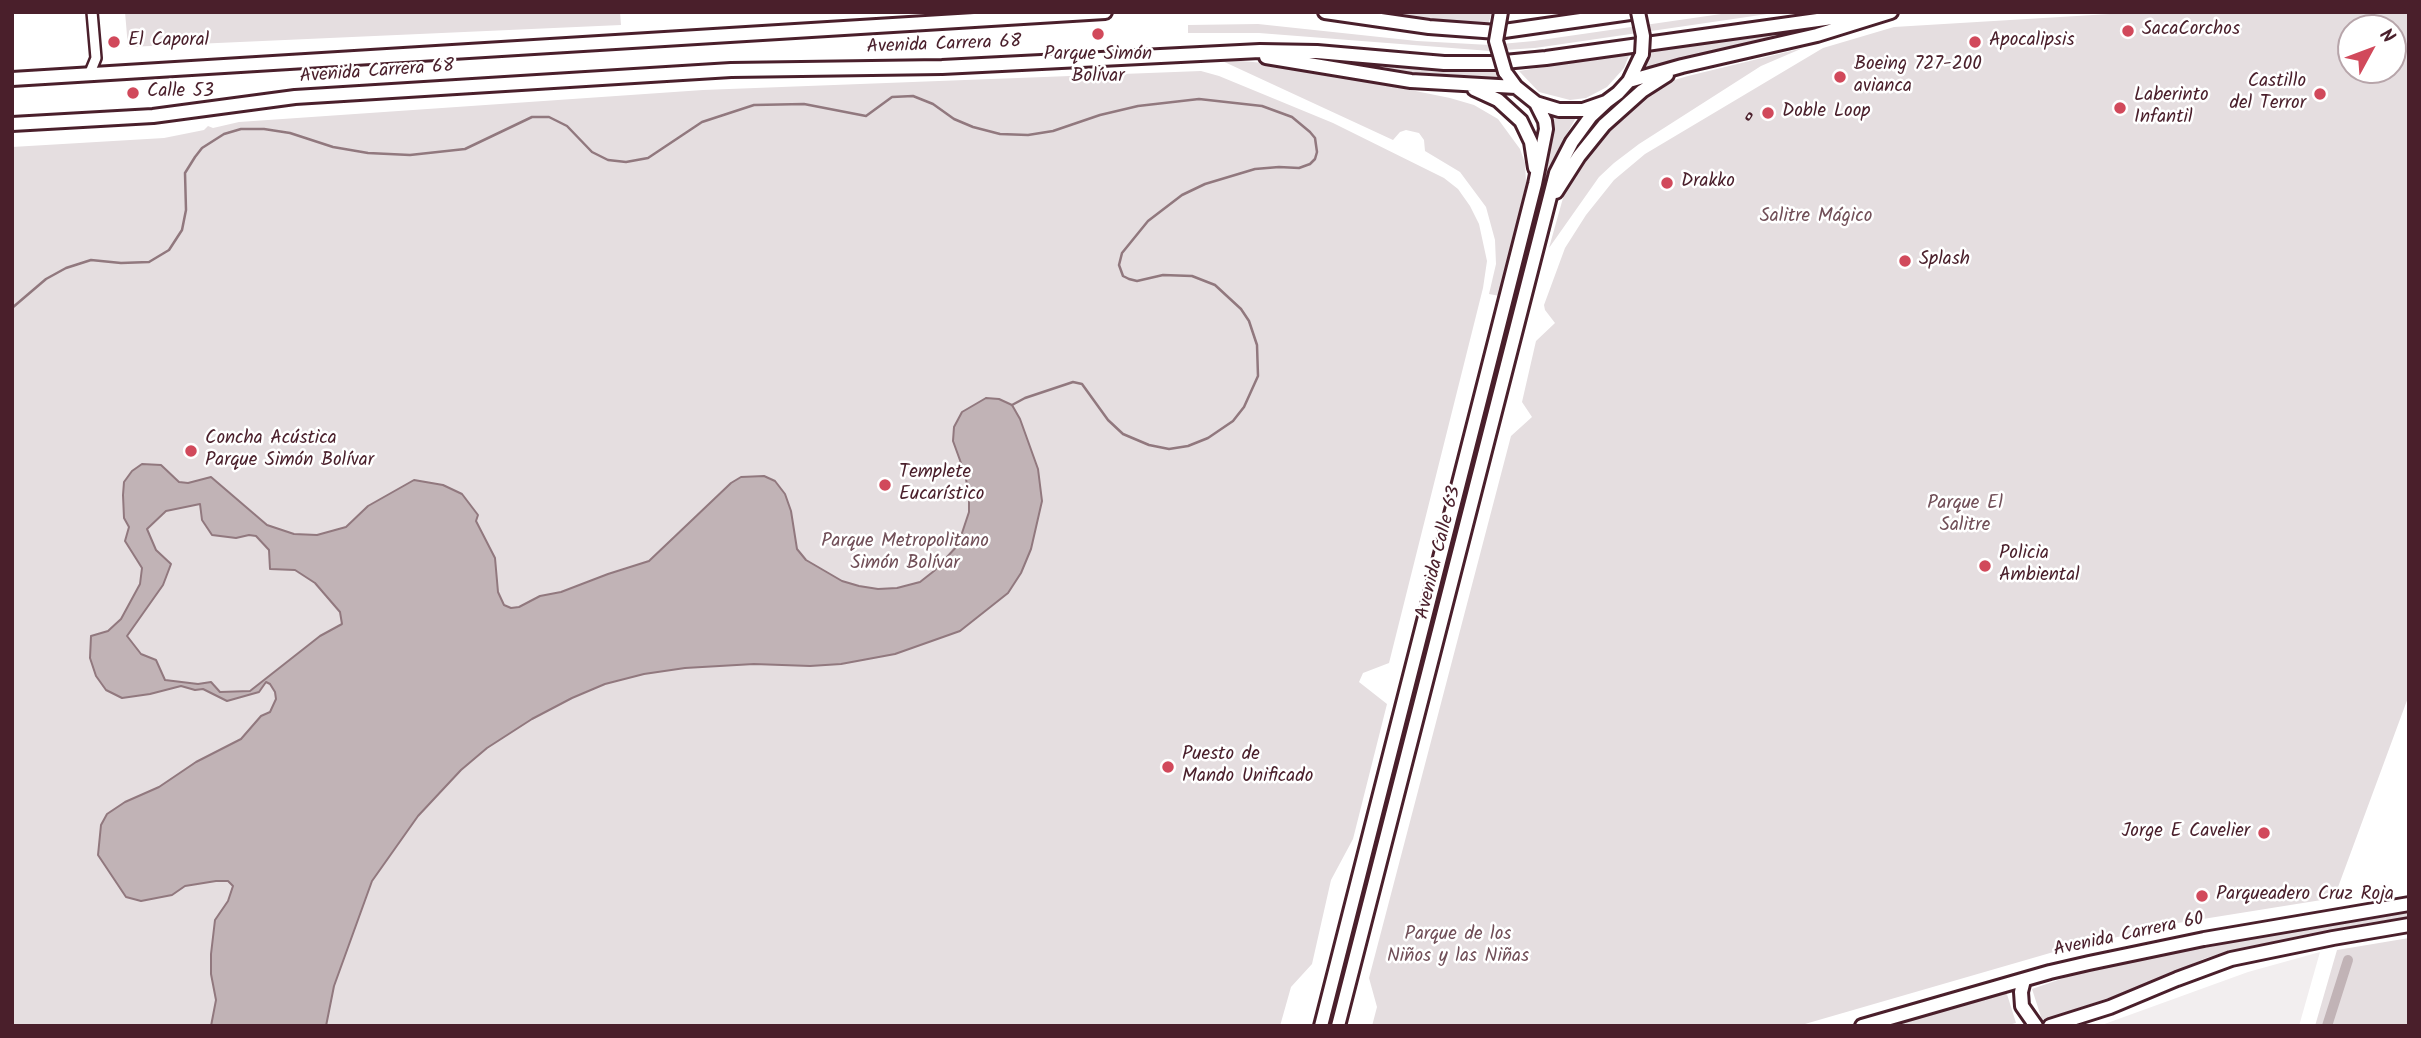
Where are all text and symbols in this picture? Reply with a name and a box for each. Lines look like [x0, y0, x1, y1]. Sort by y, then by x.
north arrow [2337, 14, 2407, 84]
place label: SacaCorchos [2142, 20, 2240, 42]
text: N [2371, 22, 2402, 51]
marker: SacaCorchos [2120, 23, 2136, 39]
marker: Parque Simón Bolívar [1090, 26, 1106, 42]
place label: El Caporal [128, 31, 209, 53]
place label: Apocalipsis [1989, 31, 2075, 53]
street label: Avenida Carrera 68 [866, 32, 1022, 60]
marker: El Caporal [106, 34, 122, 50]
marker: Apocalipsis [1967, 34, 1983, 50]
place label: Parque Simón Bolívar [1044, 45, 1152, 89]
place label: Boeing 727-200 avianca [1854, 55, 1982, 99]
street label: Avenida Carrera 68 [299, 56, 455, 90]
marker: Boeing 727-200 avianca [1832, 69, 1848, 85]
place label: Castillo del Terror [2230, 72, 2306, 116]
place label: Calle 53 [147, 82, 214, 104]
marker: Calle 53 [125, 85, 141, 101]
place label: Laberinto Infantil [2134, 86, 2209, 130]
marker: Castillo del Terror [2312, 86, 2328, 102]
marker: Laberinto Infantil [2112, 100, 2128, 116]
place label: Doble Loop [1782, 102, 1870, 124]
marker: Doble Loop [1760, 105, 1776, 121]
place label: Drakko [1681, 172, 1735, 194]
marker: Drakko [1659, 175, 1675, 191]
park label: Salitre Mágico [1760, 207, 1872, 229]
place label: Splash [1919, 250, 1970, 272]
marker: Splash [1897, 253, 1913, 269]
place label: Concha Acústica Parque Simón Bolívar [205, 429, 374, 473]
marker: Concha Acústica Parque Simón Bolívar [183, 443, 199, 459]
place label: Templete Eucarístico [899, 463, 984, 507]
marker: Templete Eucarístico [877, 477, 893, 493]
street label: Avenida Calle 63 [1412, 484, 1468, 622]
park label: Parque El Salitre [1927, 494, 2003, 538]
park label: Parque Metropolitano Simón Bolívar [821, 532, 989, 576]
place label: Policia Ambiental [1999, 544, 2080, 588]
marker: Policia Ambiental [1977, 558, 1993, 574]
place label: Puesto de Mando Unificado [1182, 745, 1313, 789]
marker: Puesto de Mando Unificado [1160, 759, 1176, 775]
place label: Jorge E Cavelier [2121, 822, 2250, 844]
marker: Jorge E Cavelier [2256, 825, 2272, 841]
place label: Parqueadero Cruz Roja [2216, 885, 2394, 907]
marker: Parqueadero Cruz Roja [2194, 888, 2210, 904]
street label: Avenida Carrera 60 [2052, 909, 2206, 963]
park label: Parque de los Niños y las Niñas [1387, 925, 1529, 969]

